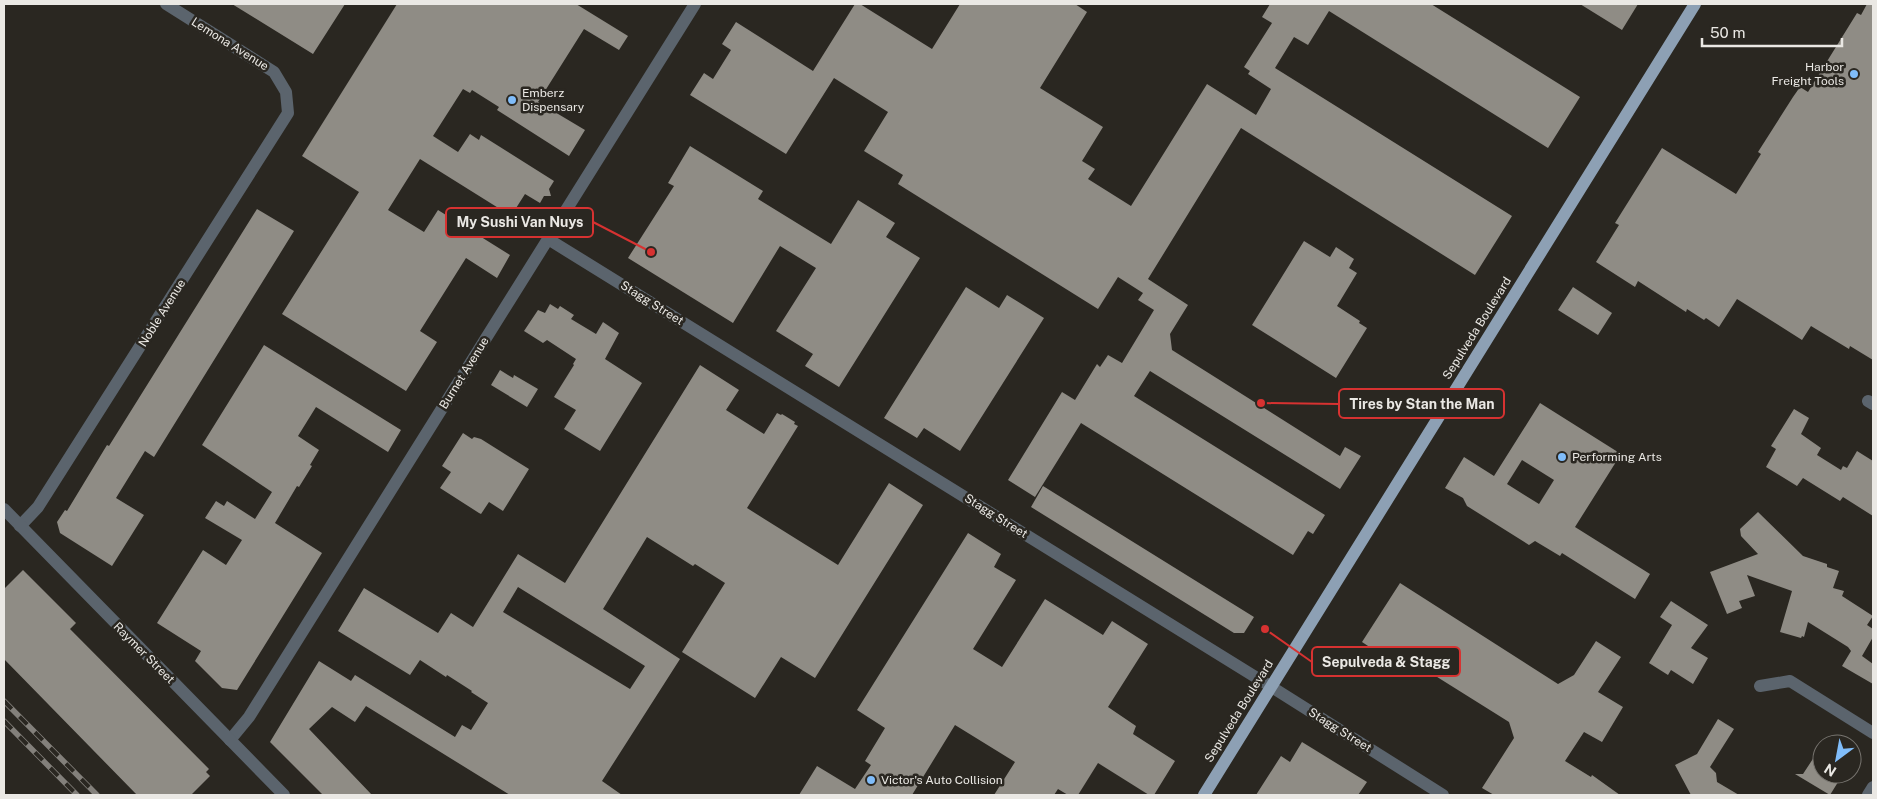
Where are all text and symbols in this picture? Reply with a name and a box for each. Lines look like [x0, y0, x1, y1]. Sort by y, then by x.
street label: Lemona Avenue [189, 15, 271, 73]
scale bar [1702, 15, 1842, 47]
text: 50 m [1710, 24, 1745, 41]
place label: Harbor Freight Tools [1771, 60, 1844, 88]
marker: Harbor Freight Tools [1848, 68, 1860, 80]
place label: Emberz Dispensary [522, 86, 585, 114]
marker: Emberz Dispensary [506, 94, 518, 106]
callout: My Sushi Van Nuys [446, 208, 593, 237]
text: My Sushi Van Nuys [457, 214, 583, 230]
street label: Sepulveda Boulevard [1440, 274, 1514, 382]
street label: Noble Avenue [136, 276, 188, 349]
street label: Stagg Street [618, 278, 686, 328]
street label: Burnet Avenue [436, 334, 492, 411]
callout: Tires by Stan the Man [1339, 389, 1504, 418]
text: Tires by Stan the Man [1350, 396, 1494, 412]
place label: Performing Arts [1572, 450, 1662, 464]
marker: Performing Arts [1556, 451, 1568, 463]
street label: Stagg Street [962, 491, 1030, 541]
street label: Raymer Street [111, 620, 178, 687]
callout: Sepulveda & Stagg [1312, 647, 1460, 676]
text: Sepulveda & Stagg [1322, 654, 1450, 670]
street label: Sepulveda Boulevard [1202, 657, 1276, 765]
street label: Stagg Street [1306, 705, 1374, 755]
north arrow [1812, 734, 1862, 784]
text: N [1821, 760, 1839, 780]
place label: Victor's Auto Collision [881, 773, 1003, 787]
marker: Victor's Auto Collision [865, 774, 877, 786]

